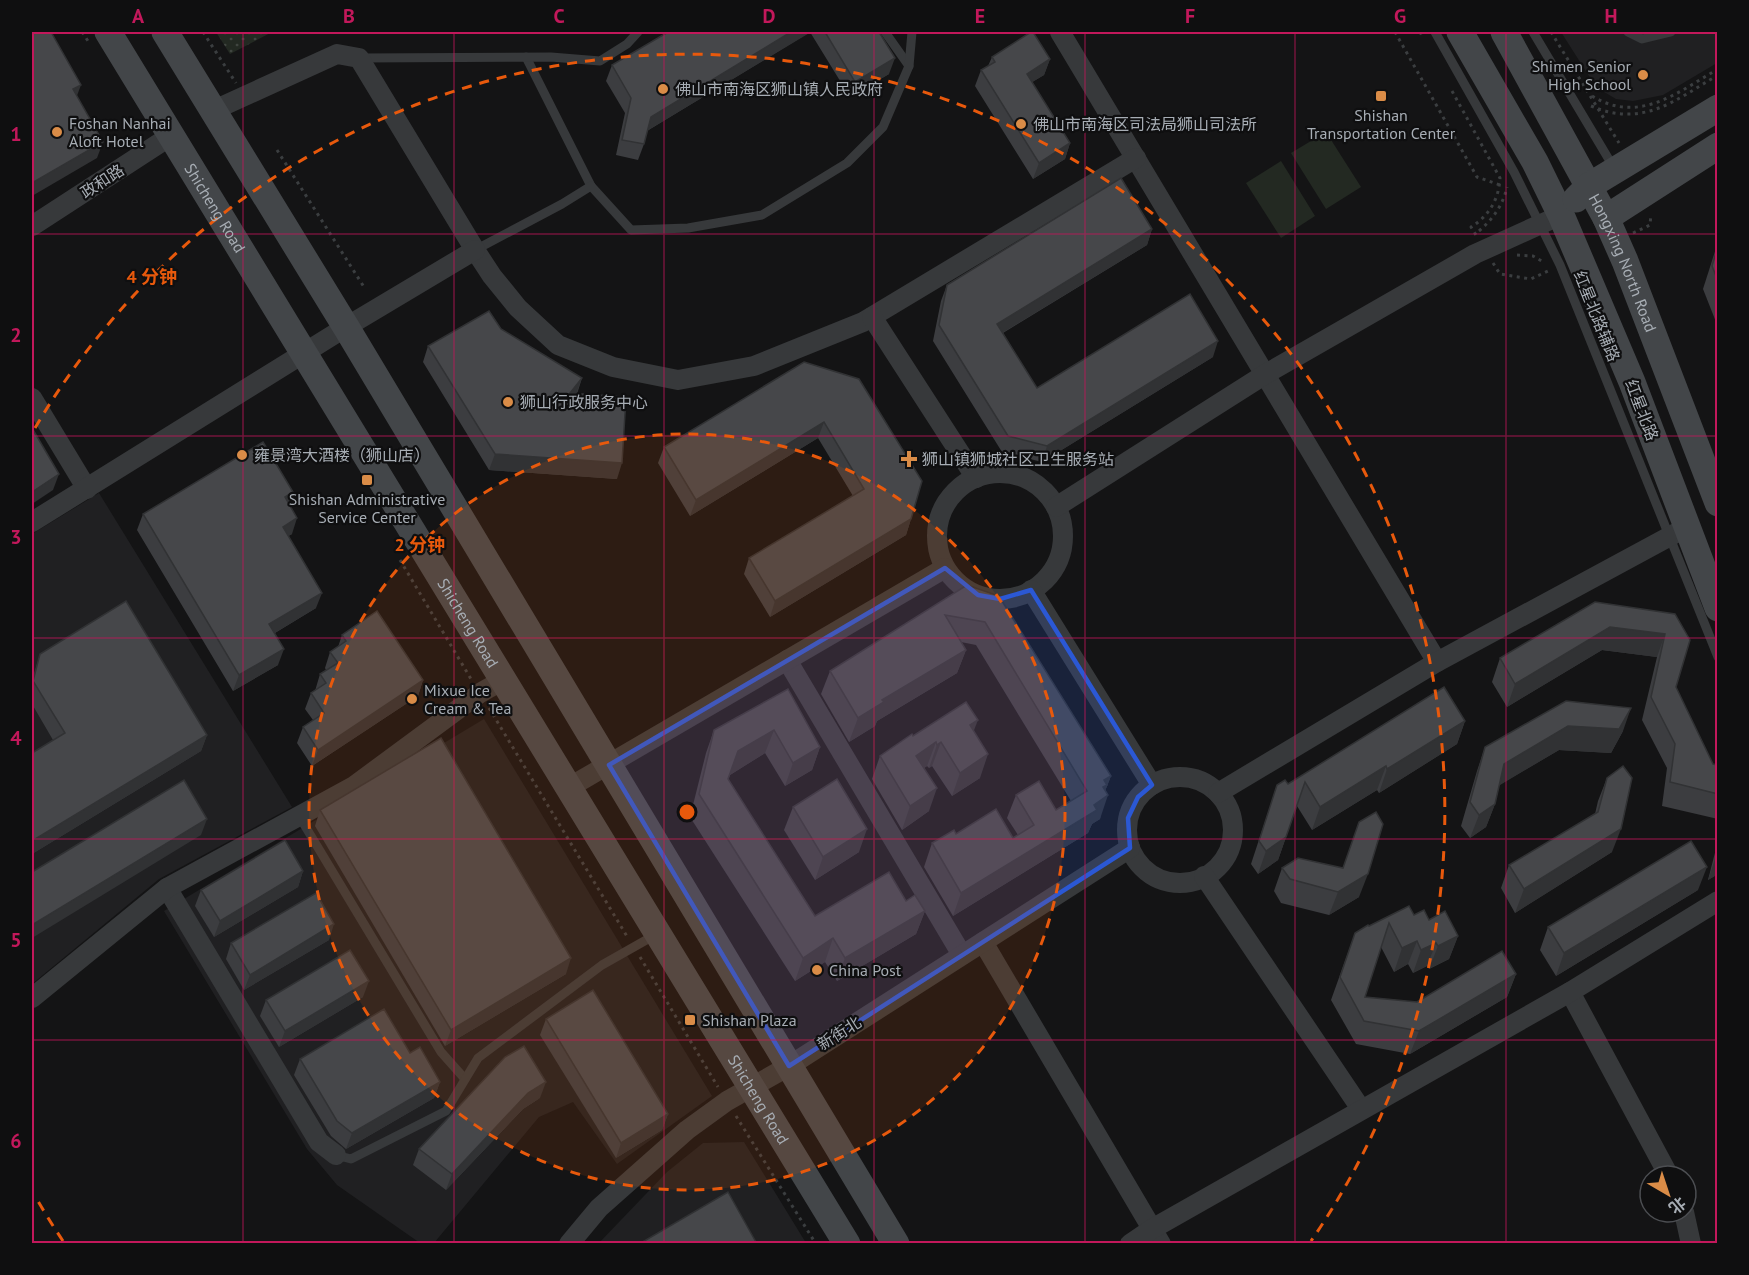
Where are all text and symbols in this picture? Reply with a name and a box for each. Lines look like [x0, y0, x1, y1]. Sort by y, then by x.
text: A [132, 3, 145, 29]
text: B [343, 3, 355, 29]
text: C [553, 3, 565, 29]
text: D [763, 3, 776, 29]
text: E [975, 3, 985, 29]
text: F [1185, 3, 1195, 29]
text: G [1394, 3, 1406, 29]
text: H [1604, 3, 1618, 29]
place label: Shimen Senior High School [1532, 56, 1632, 94]
marker: Shimen Senior High School [1636, 68, 1650, 82]
place label: 佛山市南海区狮山镇人民政府 [675, 79, 883, 99]
marker: 佛山市南海区狮山镇人民政府 [656, 82, 670, 96]
marker: Shishan Transportation Center [1374, 89, 1388, 103]
place label: Shishan Transportation Center [1307, 105, 1456, 143]
place label: Foshan Nanhai Aloft Hotel [69, 113, 171, 151]
place label: 佛山市南海区司法局狮山司法所 [1033, 114, 1257, 134]
marker: 佛山市南海区司法局狮山司法所 [1014, 117, 1028, 131]
text: 1 [10, 121, 22, 147]
marker: Foshan Nanhai Aloft Hotel [50, 125, 64, 139]
street label: Shicheng Road [180, 159, 250, 256]
street label: 政和路 [76, 160, 128, 202]
street label: Hongxing North Road [1585, 190, 1661, 335]
text: 4 分钟 [127, 265, 177, 288]
street label: 红星北路辅路 [1570, 268, 1624, 364]
text: 2 [10, 322, 22, 348]
street label: 红星北路 [1621, 377, 1663, 443]
place label: 狮山行政服务中心 [520, 392, 648, 412]
marker: 狮山行政服务中心 [501, 395, 515, 409]
place label: 雍景湾大酒楼（狮山店） [254, 445, 430, 465]
marker: 雍景湾大酒楼（狮山店） [235, 448, 249, 462]
place label: 狮山镇狮城社区卫生服务站 [922, 449, 1114, 469]
marker: 狮山镇狮城社区卫生服务站 [900, 450, 918, 468]
marker: Shishan Administrative Service Center [360, 473, 374, 487]
place label: Shishan Administrative Service Center [289, 489, 445, 527]
text: 3 [10, 524, 22, 550]
text: 2 分钟 [395, 533, 445, 556]
street label: Shicheng Road [433, 574, 503, 671]
place label: Mixue Ice Cream & Tea [424, 680, 511, 718]
marker: Mixue Ice Cream & Tea [405, 692, 419, 706]
text: 4 [10, 725, 22, 751]
centre of rings [677, 802, 697, 822]
text: 5 [10, 927, 22, 953]
place label: China Post [829, 960, 902, 980]
marker: China Post [810, 963, 824, 977]
place label: Shishan Plaza [702, 1010, 797, 1030]
street label: 新街北 [813, 1012, 865, 1054]
marker: Shishan Plaza [683, 1013, 697, 1027]
street label: Shicheng Road [724, 1051, 794, 1148]
text: 6 [10, 1128, 22, 1154]
north arrow [1638, 1164, 1698, 1224]
text: 北 [1665, 1193, 1690, 1218]

